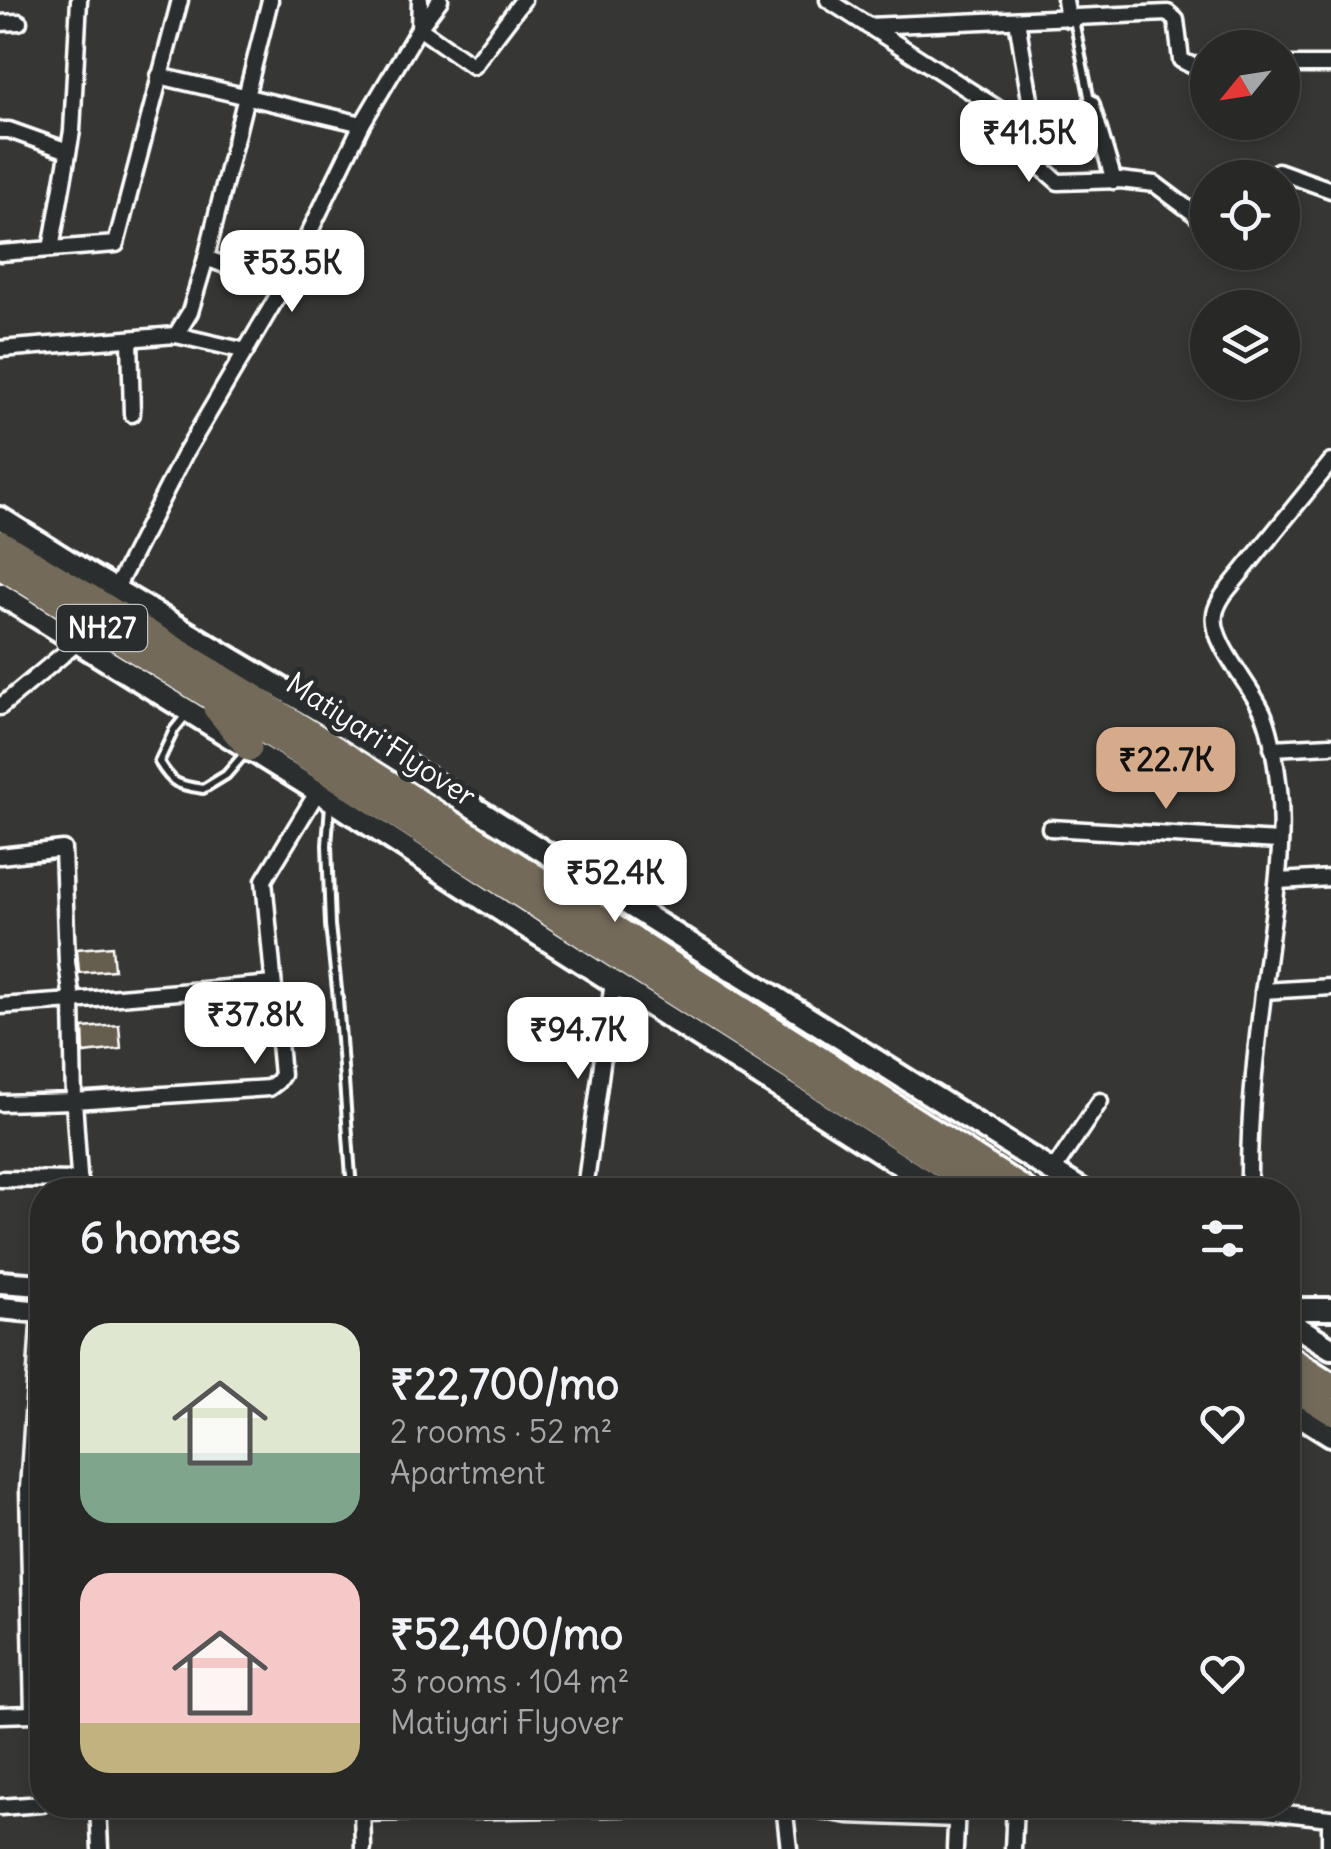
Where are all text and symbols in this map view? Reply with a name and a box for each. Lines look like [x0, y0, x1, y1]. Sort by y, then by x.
north arrow [1190, 30, 1300, 140]
map controls [1190, 30, 1300, 400]
pin: ₹41.5K [948, 100, 1110, 185]
text: ₹41.5K [982, 112, 1076, 153]
button: locate [1190, 160, 1300, 270]
pin: ₹53.5K [211, 230, 373, 315]
text: ₹53.5K [242, 242, 342, 283]
button: layers [1190, 290, 1300, 400]
road number: NH27 [57, 605, 147, 651]
street label: Matiyari Flyover [279, 664, 484, 815]
pin: ₹22.7K [1085, 727, 1247, 812]
text: ₹22.7K [1118, 739, 1214, 780]
pin: ₹52.4K [534, 840, 696, 925]
text: ₹52.4K [566, 852, 664, 893]
pin: ₹37.8K [174, 982, 336, 1067]
text: ₹37.8K [207, 994, 304, 1035]
pin: ₹94.7K [497, 997, 659, 1082]
text: ₹94.7K [529, 1009, 627, 1050]
icon: filters [1195, 1211, 1250, 1266]
text: 6 homes [80, 1212, 241, 1264]
text: ₹22,700/mo [390, 1358, 619, 1410]
icon: home [160, 1363, 280, 1483]
icon: heart [1195, 1396, 1250, 1451]
text: 2 rooms · 52 m² [390, 1411, 612, 1452]
text: Apartment [390, 1452, 545, 1493]
text: ₹52,400/mo [390, 1608, 623, 1660]
icon: home [160, 1613, 280, 1733]
icon: heart [1195, 1646, 1250, 1701]
text: 3 rooms · 104 m² [390, 1661, 629, 1702]
text: Matiyari Flyover [390, 1702, 624, 1743]

